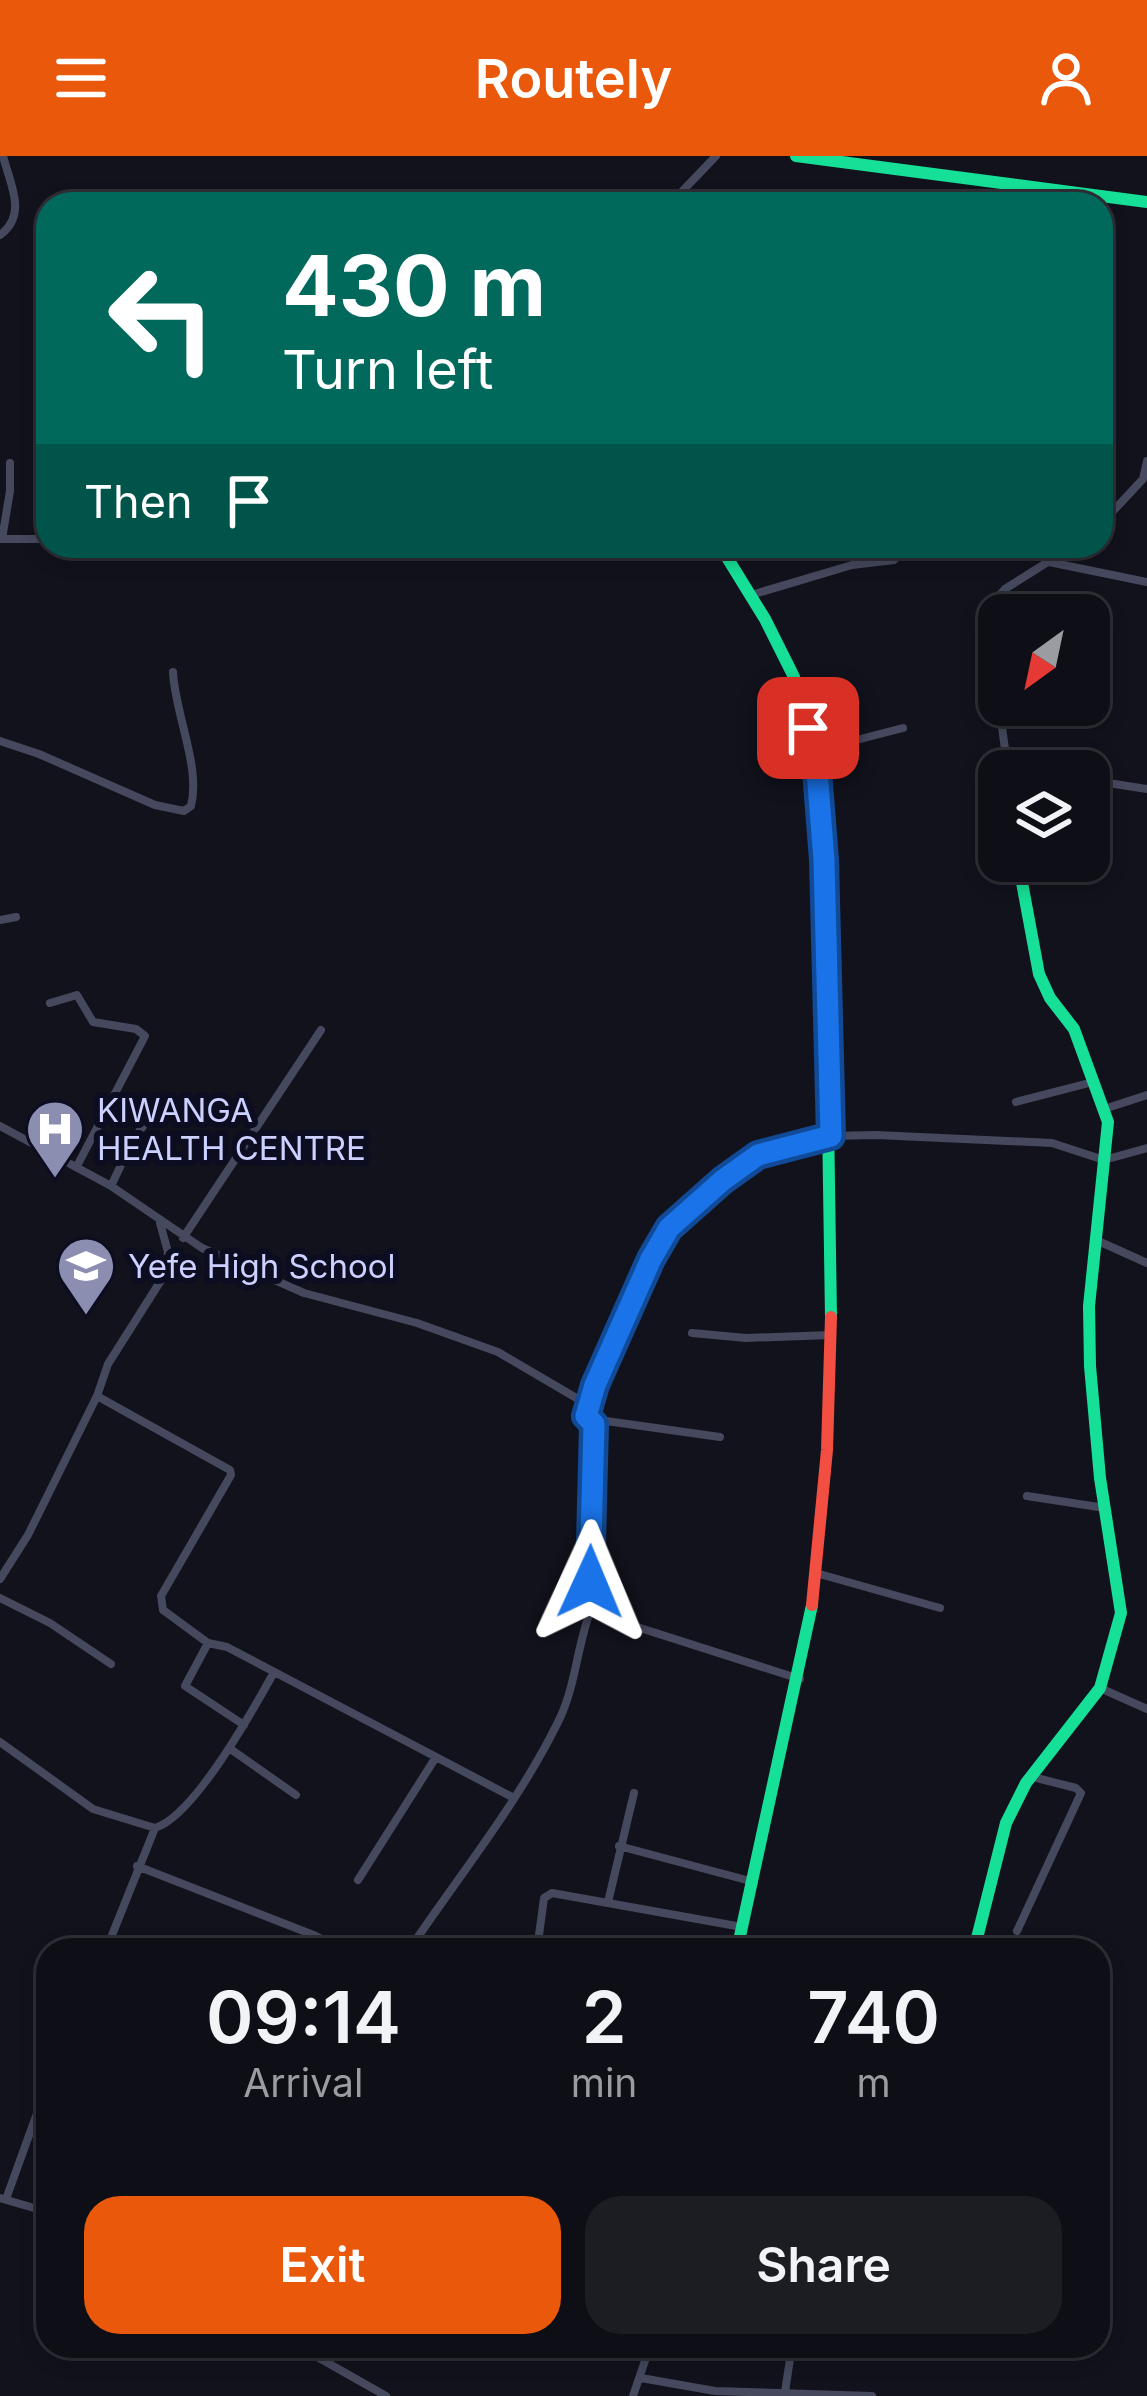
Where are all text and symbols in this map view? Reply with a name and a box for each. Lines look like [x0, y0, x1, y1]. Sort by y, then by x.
icon: menu [48, 45, 114, 111]
icon: person [1033, 45, 1099, 111]
text: Routely [475, 46, 672, 111]
text: 430 m [282, 235, 546, 336]
icon: left [84, 240, 240, 396]
text: Turn left [282, 337, 493, 402]
icon: arrive [216, 468, 282, 534]
text: Then [84, 474, 192, 529]
north arrow [978, 594, 1110, 726]
map controls [978, 594, 1110, 882]
pin [757, 677, 859, 779]
icon: arrive [775, 695, 841, 761]
button: layers [978, 750, 1110, 882]
place label: KIWANGA HEALTH CENTRE [97, 1090, 366, 1168]
hospital icon: KIWANGA HEALTH CENTRE [24, 1098, 86, 1180]
school or university icon: Yefe High School [55, 1235, 117, 1317]
place label: Yefe High School [128, 1246, 396, 1286]
position arrow [527, 1519, 653, 1645]
text: 09:14 [206, 1973, 401, 2060]
text: 2 [582, 1973, 627, 2060]
text: 740 [807, 1973, 940, 2060]
text: Arrival [243, 2059, 363, 2106]
text: min [571, 2059, 637, 2106]
text: m [857, 2059, 891, 2106]
button: Exit [84, 2196, 561, 2334]
button: Share [585, 2196, 1062, 2334]

